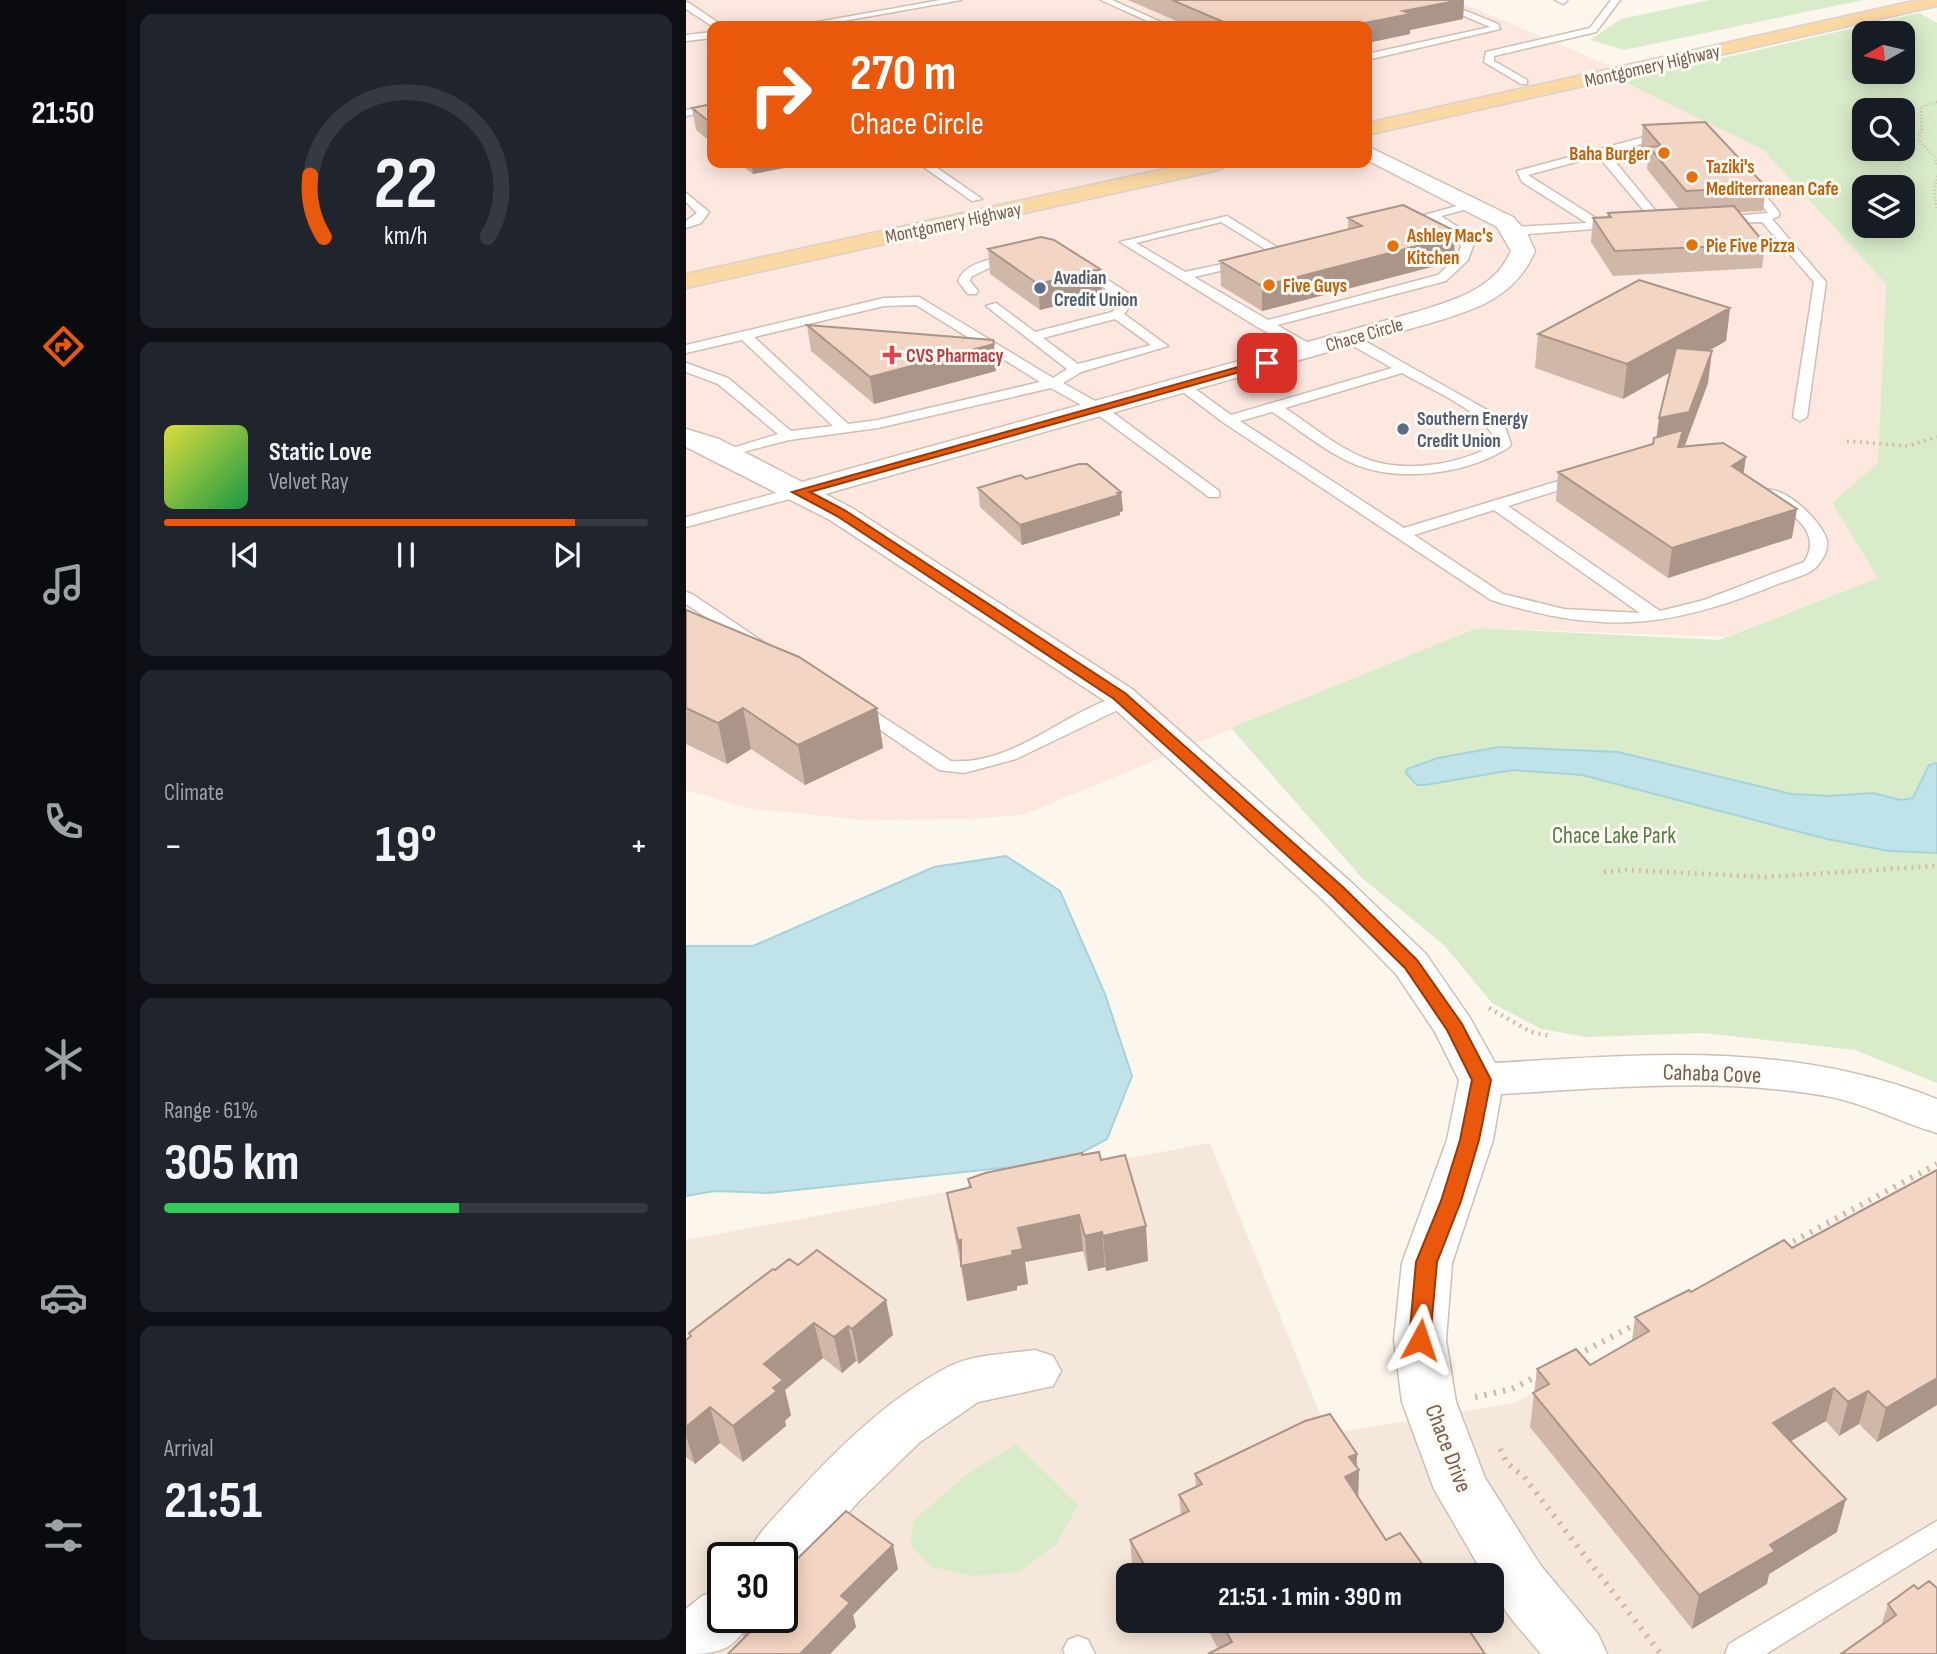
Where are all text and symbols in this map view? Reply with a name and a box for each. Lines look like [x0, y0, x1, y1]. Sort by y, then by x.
north arrow [1852, 21, 1914, 84]
map controls [1852, 21, 1915, 238]
street label: Montgomery Highway [1582, 40, 1723, 93]
text: 270 m [850, 45, 956, 104]
icon: right [735, 49, 826, 140]
text: 21:50 [31, 94, 95, 133]
button: search [1852, 98, 1915, 161]
text: Chace Circle [850, 105, 984, 144]
text: 22 [374, 141, 438, 229]
place label: Baha Burger [1569, 143, 1650, 166]
marker: Baha Burger [1656, 145, 1672, 161]
place label: Taziki's Mediterranean Cafe [1706, 156, 1839, 201]
marker: Taziki's Mediterranean Cafe [1684, 169, 1700, 185]
button: layers [1852, 175, 1915, 238]
street label: Montgomery Highway [883, 198, 1024, 249]
text: km/h [384, 221, 428, 252]
place label: Ashley Mac's Kitchen [1406, 225, 1493, 270]
place label: Pie Five Pizza [1706, 235, 1795, 258]
marker: Pie Five Pizza [1684, 237, 1700, 253]
marker: Ashley Mac's Kitchen [1385, 238, 1401, 254]
place label: Avadian Credit Union [1053, 267, 1138, 312]
place label: Five Guys [1283, 275, 1347, 298]
marker: Five Guys [1261, 277, 1277, 293]
marker: Avadian Credit Union [1032, 280, 1048, 296]
street label: Chace Circle [1323, 313, 1406, 357]
icon: directions [39, 322, 88, 371]
pin [1237, 333, 1297, 393]
icon: arrive [1248, 344, 1286, 382]
place label: CVS Pharmacy [906, 345, 1004, 368]
marker: CVS Pharmacy [884, 347, 900, 363]
place label: Southern Energy Credit Union [1417, 408, 1528, 453]
marker: Southern Energy Credit Union [1395, 421, 1411, 437]
text: Static Love [269, 437, 372, 468]
text: Velvet Ray [269, 468, 349, 496]
icon: previous [226, 536, 264, 574]
icon: pause [387, 536, 425, 574]
icon: next [548, 536, 586, 574]
icon: music [39, 560, 88, 609]
text: Climate [164, 779, 224, 807]
icon: phone [39, 797, 88, 846]
text: 19° [375, 814, 437, 877]
park label: Chace Lake Park [1552, 822, 1676, 850]
text: − [164, 824, 183, 869]
text: + [629, 824, 648, 869]
icon: climate [39, 1035, 88, 1084]
street label: Cahaba Cove [1662, 1058, 1762, 1090]
text: Range · 61% [164, 1097, 258, 1125]
text: 305 km [164, 1132, 299, 1195]
icon: car [39, 1273, 88, 1322]
position arrow [1383, 1303, 1457, 1377]
street label: Chace Drive [1419, 1400, 1478, 1496]
text: Arrival [164, 1435, 213, 1463]
text: 21:51 [164, 1470, 262, 1533]
icon: filters [39, 1511, 88, 1560]
speed limit sign: 30 [707, 1542, 798, 1633]
text: 21:51 · 1 min · 390 m [1218, 1582, 1402, 1613]

